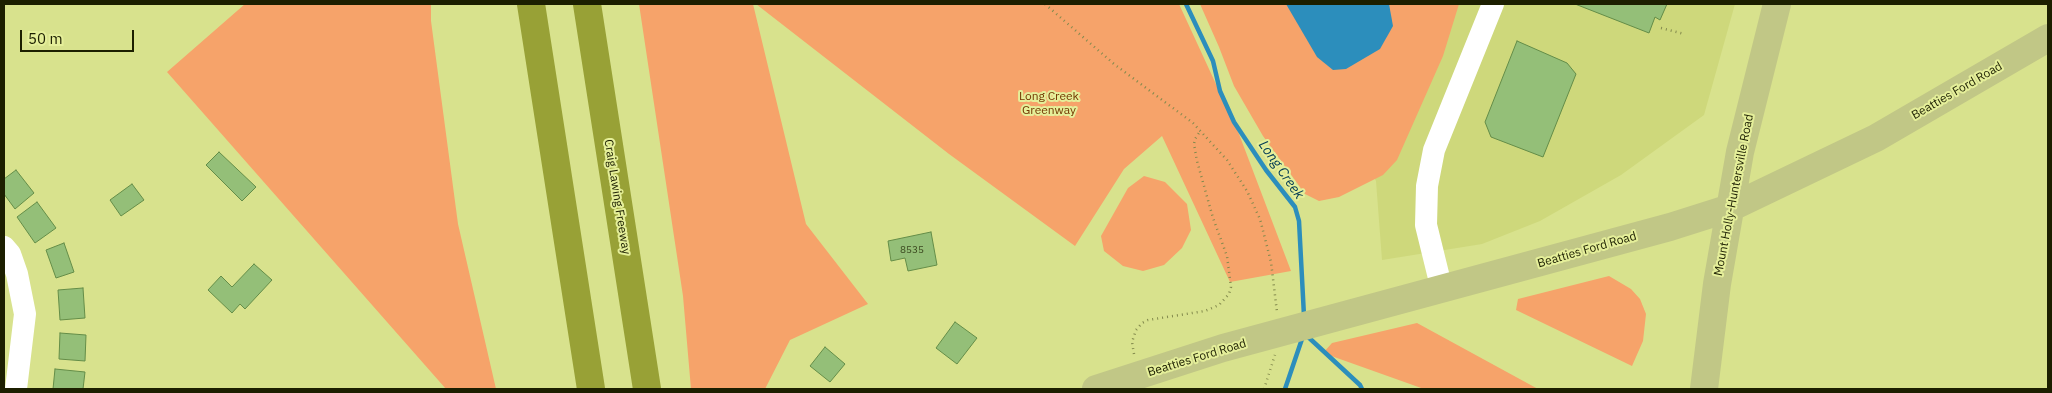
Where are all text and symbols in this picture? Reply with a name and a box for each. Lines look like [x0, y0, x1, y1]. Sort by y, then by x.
scale bar [22, 20, 136, 52]
text: 50 m [28, 29, 63, 48]
street label: Beatties Ford Road [1909, 59, 2005, 123]
park label: Long Creek Greenway [1019, 90, 1079, 118]
street label: Mount Holly-Huntersville Road [1711, 113, 1757, 277]
water label: Long Creek [1255, 137, 1307, 203]
street label: Craig Lawing Freeway [601, 138, 633, 256]
street label: Beatties Ford Road [1536, 229, 1638, 271]
house number: 8535 [900, 244, 924, 256]
street label: Beatties Ford Road [1146, 336, 1248, 380]

